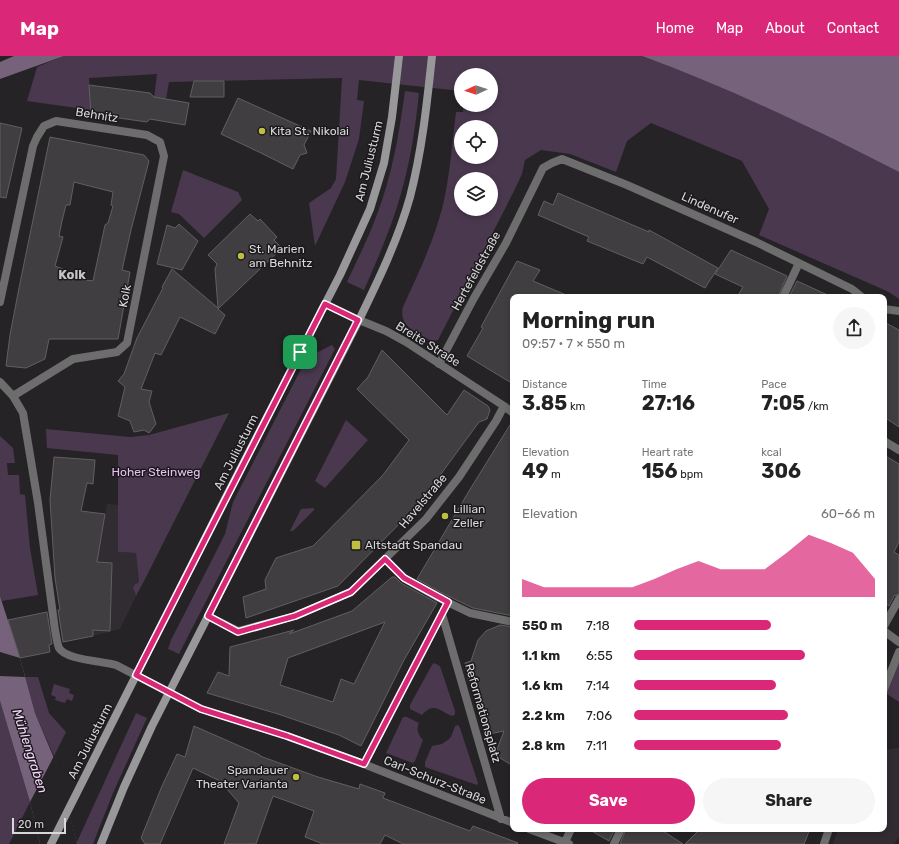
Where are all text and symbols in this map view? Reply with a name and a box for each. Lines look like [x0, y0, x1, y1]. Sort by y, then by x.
text: Map [20, 17, 59, 40]
text: Home [656, 20, 694, 37]
text: Map [716, 20, 743, 37]
text: About [765, 20, 805, 37]
text: Contact [827, 20, 879, 37]
north arrow [454, 68, 498, 112]
map controls [454, 68, 498, 216]
street label: Behnitz [75, 105, 119, 125]
street label: Am Juliusturm [352, 119, 386, 203]
button: locate [454, 120, 498, 164]
place label: Kita St. Nikolai [270, 124, 349, 138]
marker: Kita St. Nikolai [257, 126, 267, 136]
button: layers [454, 172, 498, 216]
street label: Lindenufer [679, 189, 741, 227]
street label: Hertefeldstraße [449, 229, 504, 313]
place label: St. Marien am Behnitz [249, 242, 312, 270]
marker: St. Marien am Behnitz [236, 251, 246, 261]
district label: Kolk [58, 267, 86, 282]
street label: Kolk [116, 283, 134, 309]
text: Morning run [522, 307, 655, 334]
button: share [833, 307, 875, 349]
street label: Breite Straße [393, 319, 463, 370]
pin [283, 335, 317, 369]
text: 09:57 · 7 × 550 m [522, 336, 625, 351]
icon: arrive [289, 341, 311, 363]
text: Distance [522, 378, 567, 391]
text: Time [642, 378, 667, 391]
text: Pace [761, 378, 787, 391]
text: 3.85 [522, 391, 567, 415]
text: 27:16 [642, 391, 695, 415]
text: 7:05 [761, 391, 805, 415]
text: km [567, 400, 585, 413]
text: /km [805, 400, 829, 413]
street label: Am Juliusturm [211, 412, 261, 492]
text: Elevation [522, 446, 569, 459]
text: Heart rate [642, 446, 694, 459]
text: kcal [761, 446, 782, 459]
text: 49 [522, 459, 548, 483]
text: 156 [642, 459, 678, 483]
text: 306 [761, 459, 801, 483]
park label: Hoher Steinweg [111, 465, 201, 479]
text: m [548, 468, 561, 481]
text: bpm [678, 468, 703, 481]
street label: Havelstraße [396, 471, 450, 531]
place label: Lillian Zeller [453, 502, 485, 530]
text: Elevation [522, 506, 578, 521]
text: 60–66 m [821, 506, 875, 521]
marker: Lillian Zeller [440, 511, 450, 521]
place label: Altstadt Spandau [365, 538, 462, 552]
marker: Altstadt Spandau [350, 539, 362, 551]
text: 550 m [522, 618, 562, 633]
text: 7:18 [586, 618, 610, 633]
text: 1.1 km [522, 648, 560, 663]
text: 6:55 [586, 648, 613, 663]
street label: Reformationsplatz [462, 662, 504, 764]
text: 1.6 km [522, 678, 563, 693]
text: 7:14 [586, 678, 610, 693]
street label: Am Juliusturm [65, 701, 115, 781]
water label: Mühlengraben [8, 707, 51, 795]
text: 2.2 km [522, 708, 565, 723]
text: 7:06 [586, 708, 612, 723]
text: 2.8 km [522, 738, 565, 753]
text: 7:11 [586, 738, 607, 753]
street label: Carl-Schurz-Straße [382, 753, 489, 807]
place label: Spandauer Theater Varianta [196, 763, 288, 791]
marker: Spandauer Theater Varianta [291, 772, 301, 782]
button: Save [522, 778, 695, 824]
button: Share [703, 778, 875, 824]
scale bar [12, 816, 66, 835]
text: 20 m [18, 818, 44, 831]

